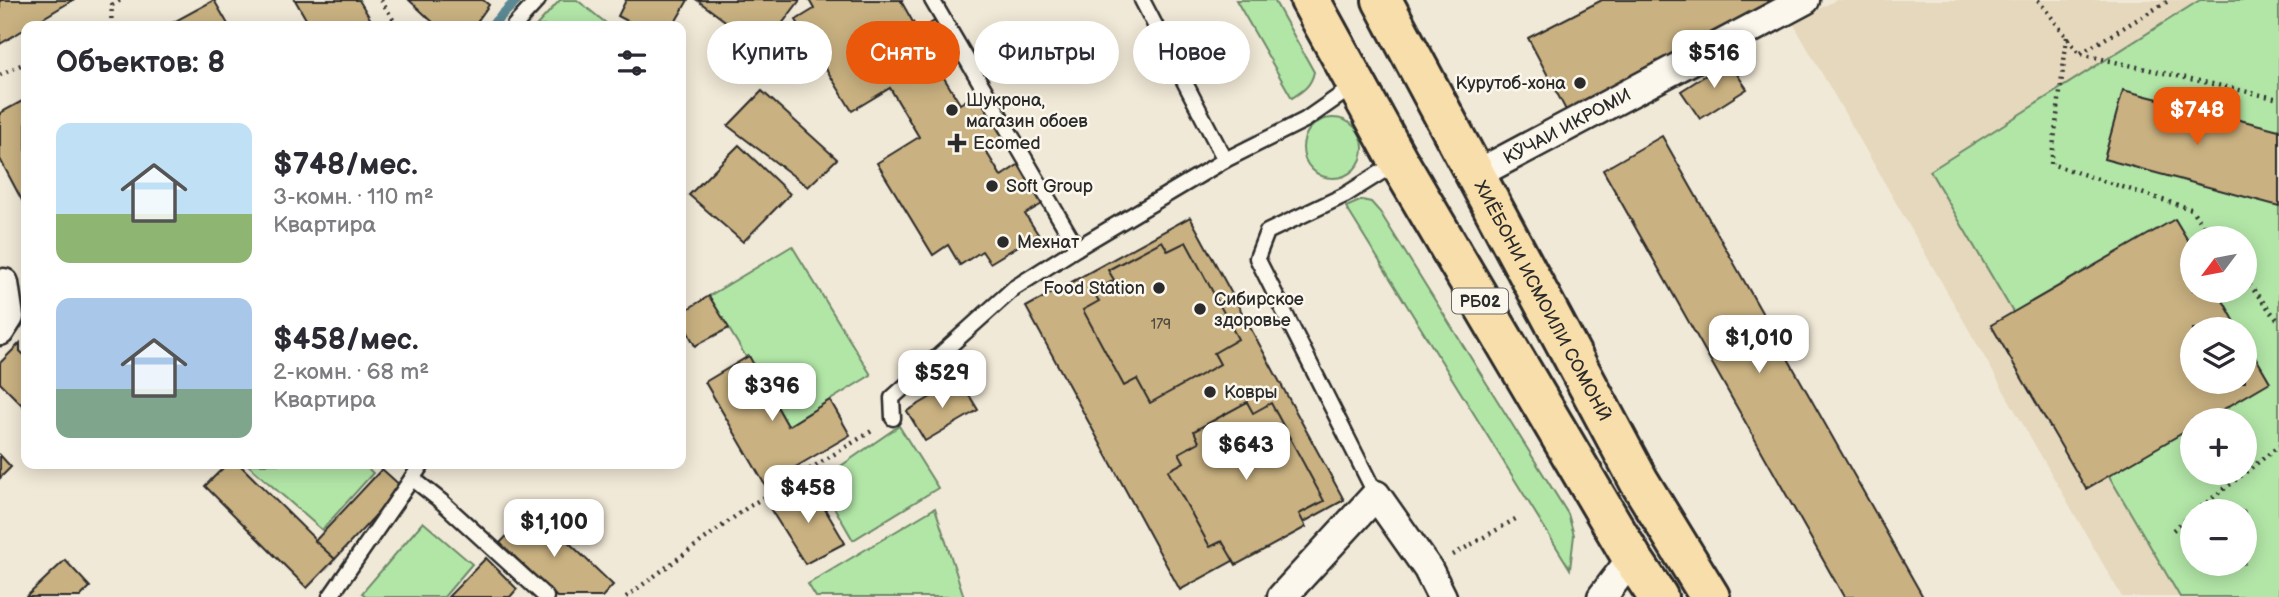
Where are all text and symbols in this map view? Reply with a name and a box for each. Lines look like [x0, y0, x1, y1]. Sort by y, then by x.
chip: Купить [707, 21, 832, 84]
chip: Снять [846, 21, 960, 84]
chip: Фильтры [974, 21, 1119, 84]
chip: Новое [1133, 21, 1250, 84]
pin: $516 [1673, 31, 1755, 90]
text: $516 [1688, 39, 1740, 67]
icon: filters [613, 44, 651, 82]
text: Объектов: 8 [56, 45, 225, 81]
place label: Курутоб-хона [1456, 73, 1566, 94]
marker: Курутоб-хона [1572, 75, 1588, 91]
street label: КӮЧАИ ИКРОМИ [1500, 84, 1635, 169]
pin: $748 [2156, 88, 2238, 147]
place label: Шукрона, магазин обоев [966, 90, 1088, 132]
text: $748 [2169, 96, 2225, 124]
marker: Шукрона, магазин обоев [944, 102, 960, 118]
marker: Ecomed [947, 133, 967, 153]
place label: Ecomed [973, 133, 1041, 154]
text: $748/мес. [273, 147, 418, 183]
icon: home [112, 151, 196, 235]
place label: Soft Group [1006, 176, 1093, 197]
street label: ХИЁБОНИ ИСМОИЛИ СОМОНӢ [1469, 177, 1615, 425]
marker: Soft Group [984, 178, 1000, 194]
text: 3-комн. · 110 m² [273, 183, 434, 211]
text: Квартира [273, 211, 376, 239]
north arrow [2180, 226, 2258, 303]
map controls [2180, 226, 2257, 576]
place label: Мехнат [1017, 232, 1080, 253]
marker: Мехнат [995, 234, 1011, 250]
place label: Food Station [1043, 278, 1145, 299]
marker: Food Station [1151, 280, 1167, 296]
road number: РБ02 [1452, 288, 1508, 314]
place label: Сибирское здоровье [1214, 289, 1304, 331]
marker: Сибирское здоровье [1192, 301, 1208, 317]
house number: 179 [1151, 316, 1171, 333]
pin: $1,010 [1702, 316, 1816, 375]
button: layers [2180, 317, 2257, 394]
text: $458/мес. [273, 322, 419, 358]
text: $1,010 [1725, 324, 1793, 352]
icon: home [112, 326, 196, 410]
pin: $529 [901, 350, 983, 410]
text: 2-комн. · 68 m² [273, 358, 429, 386]
text: $529 [914, 359, 970, 387]
pin: $396 [731, 364, 813, 423]
text: $396 [744, 372, 800, 400]
place label: Ковры [1224, 382, 1278, 403]
marker: Ковры [1202, 384, 1218, 400]
text: Квартира [273, 386, 376, 414]
button: + [2180, 408, 2257, 485]
pin: $643 [1205, 422, 1287, 482]
text: $643 [1218, 431, 1274, 459]
pin: $458 [767, 466, 849, 525]
text: $458 [780, 474, 836, 502]
button: − [2180, 499, 2257, 576]
pin: $1,100 [497, 500, 611, 559]
text: $1,100 [520, 508, 588, 536]

